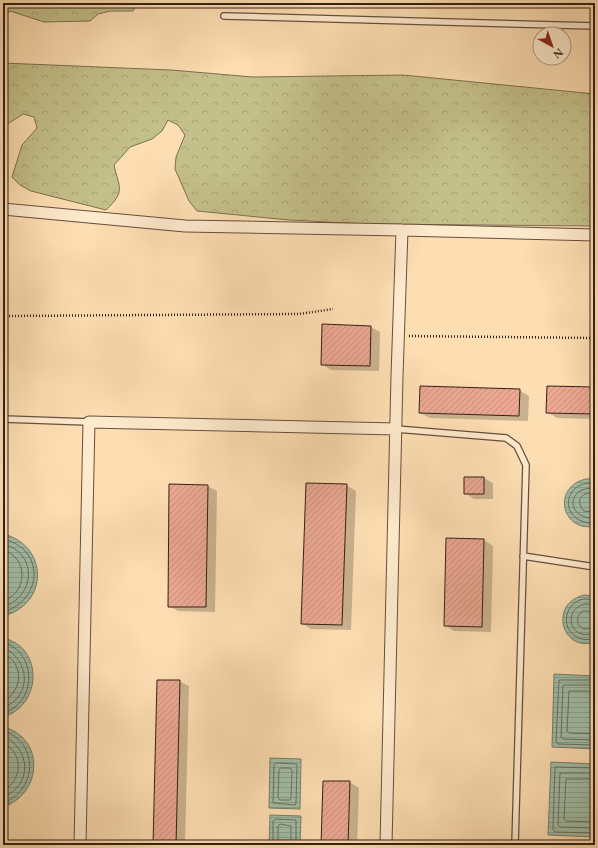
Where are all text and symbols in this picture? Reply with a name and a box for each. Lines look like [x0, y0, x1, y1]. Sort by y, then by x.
north arrow [532, 26, 572, 66]
text: N [550, 45, 566, 62]

